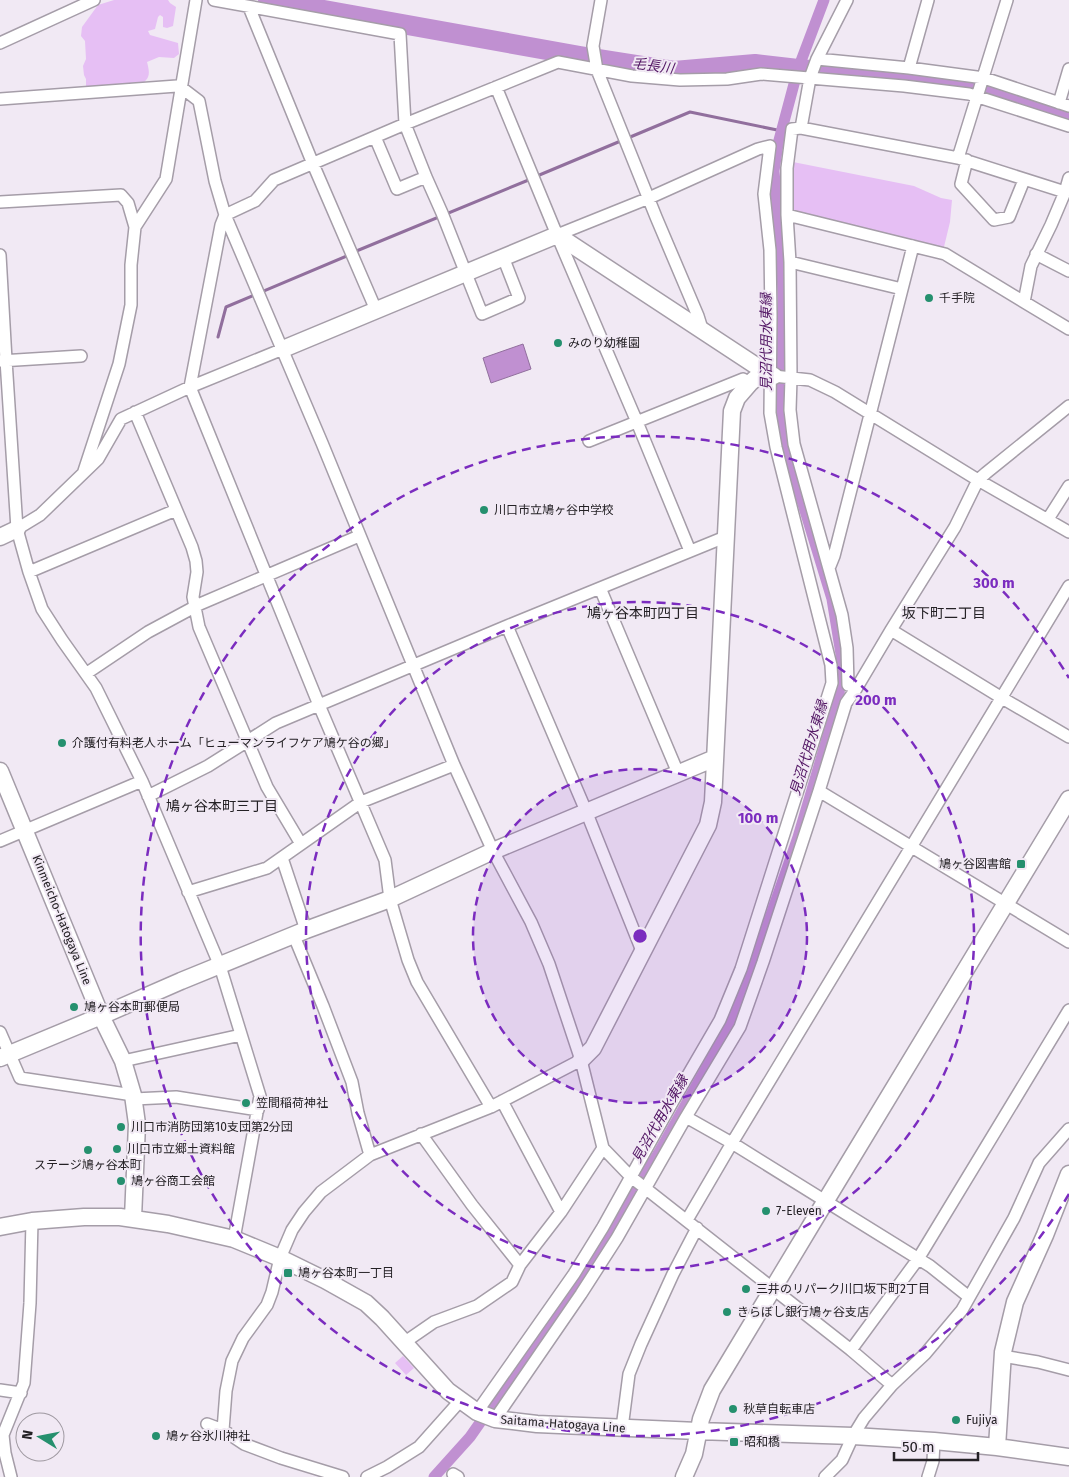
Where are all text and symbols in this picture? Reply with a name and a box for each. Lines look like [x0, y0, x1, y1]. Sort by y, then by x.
water label: 毛長川 [631, 55, 677, 78]
water label: 見沼代用水東縁 [758, 291, 775, 391]
place label: 千手院 [939, 291, 975, 305]
marker: 千手院 [923, 292, 935, 304]
place label: みのり幼稚園 [568, 336, 640, 350]
marker: みのり幼稚園 [552, 337, 564, 349]
place label: 川口市立鳩ヶ谷中学校 [494, 503, 614, 517]
marker: 川口市立鳩ヶ谷中学校 [478, 504, 490, 516]
text: 300 m [972, 574, 1015, 592]
district label: 鳩ヶ谷本町四丁目 [587, 605, 699, 622]
district label: 坂下町二丁目 [902, 605, 986, 622]
text: 200 m [855, 691, 897, 709]
water label: 見沼代用水東縁 [787, 697, 832, 797]
place label: 介護付有料老人ホーム「ヒューマンライフケア鳩ケ谷の郷」 [72, 736, 396, 750]
marker: 介護付有料老人ホーム「ヒューマンライフケア鳩ケ谷の郷」 [56, 737, 68, 749]
district label: 鳩ヶ谷本町三丁目 [166, 798, 278, 815]
text: 100 m [738, 809, 778, 827]
street label: Kinmeicho-Hatogaya Line [29, 853, 95, 987]
place label: 鳩ヶ谷図書館 [939, 857, 1011, 871]
marker: 鳩ヶ谷図書館 [1015, 858, 1027, 870]
centre of rings [631, 927, 649, 945]
place label: 鳩ヶ谷本町郵便局 [84, 1000, 180, 1014]
marker: 鳩ヶ谷本町郵便局 [68, 1001, 80, 1013]
water label: 見沼代用水東縁 [628, 1071, 693, 1166]
place label: 笠間稲荷神社 [256, 1096, 328, 1110]
marker: 笠間稲荷神社 [240, 1097, 252, 1109]
place label: 川口市消防団第10支団第2分団 [131, 1120, 293, 1134]
marker: 川口市消防団第10支団第2分団 [115, 1121, 127, 1133]
place label: 川口市立郷土資料館 [127, 1142, 235, 1156]
marker: 川口市立郷土資料館 [111, 1143, 123, 1155]
marker: ステージ鳩ヶ谷本町 [82, 1144, 94, 1156]
place label: ステージ鳩ヶ谷本町 [34, 1158, 142, 1172]
place label: 鳩ヶ谷商工会館 [131, 1174, 215, 1188]
marker: 鳩ヶ谷商工会館 [115, 1175, 127, 1187]
place label: 7-Eleven [776, 1204, 822, 1218]
marker: 7-Eleven [760, 1205, 772, 1217]
place label: 鳩ヶ谷本町一丁目 [298, 1266, 394, 1280]
marker: 鳩ヶ谷本町一丁目 [282, 1267, 294, 1279]
place label: 三井のリパーク川口坂下町2丁目 [756, 1282, 930, 1296]
marker: 三井のリパーク川口坂下町2丁目 [740, 1283, 752, 1295]
place label: きらぼし銀行鳩ヶ谷支店 [737, 1305, 869, 1319]
marker: きらぼし銀行鳩ヶ谷支店 [721, 1306, 733, 1318]
place label: 秋草自転車店 [743, 1402, 815, 1416]
marker: 秋草自転車店 [727, 1403, 739, 1415]
north arrow [15, 1412, 65, 1462]
street label: Saitama-Hatogaya Line [500, 1413, 626, 1435]
place label: Fujiya [966, 1413, 997, 1427]
marker: Fujiya [950, 1414, 962, 1426]
text: N [19, 1429, 37, 1441]
place label: 鳩ヶ谷氷川神社 [166, 1429, 250, 1443]
marker: 鳩ヶ谷氷川神社 [150, 1430, 162, 1442]
scale bar [894, 1430, 978, 1462]
place label: 昭和橋 [744, 1435, 780, 1449]
marker: 昭和橋 [728, 1436, 740, 1448]
text: 50 m [902, 1438, 935, 1456]

